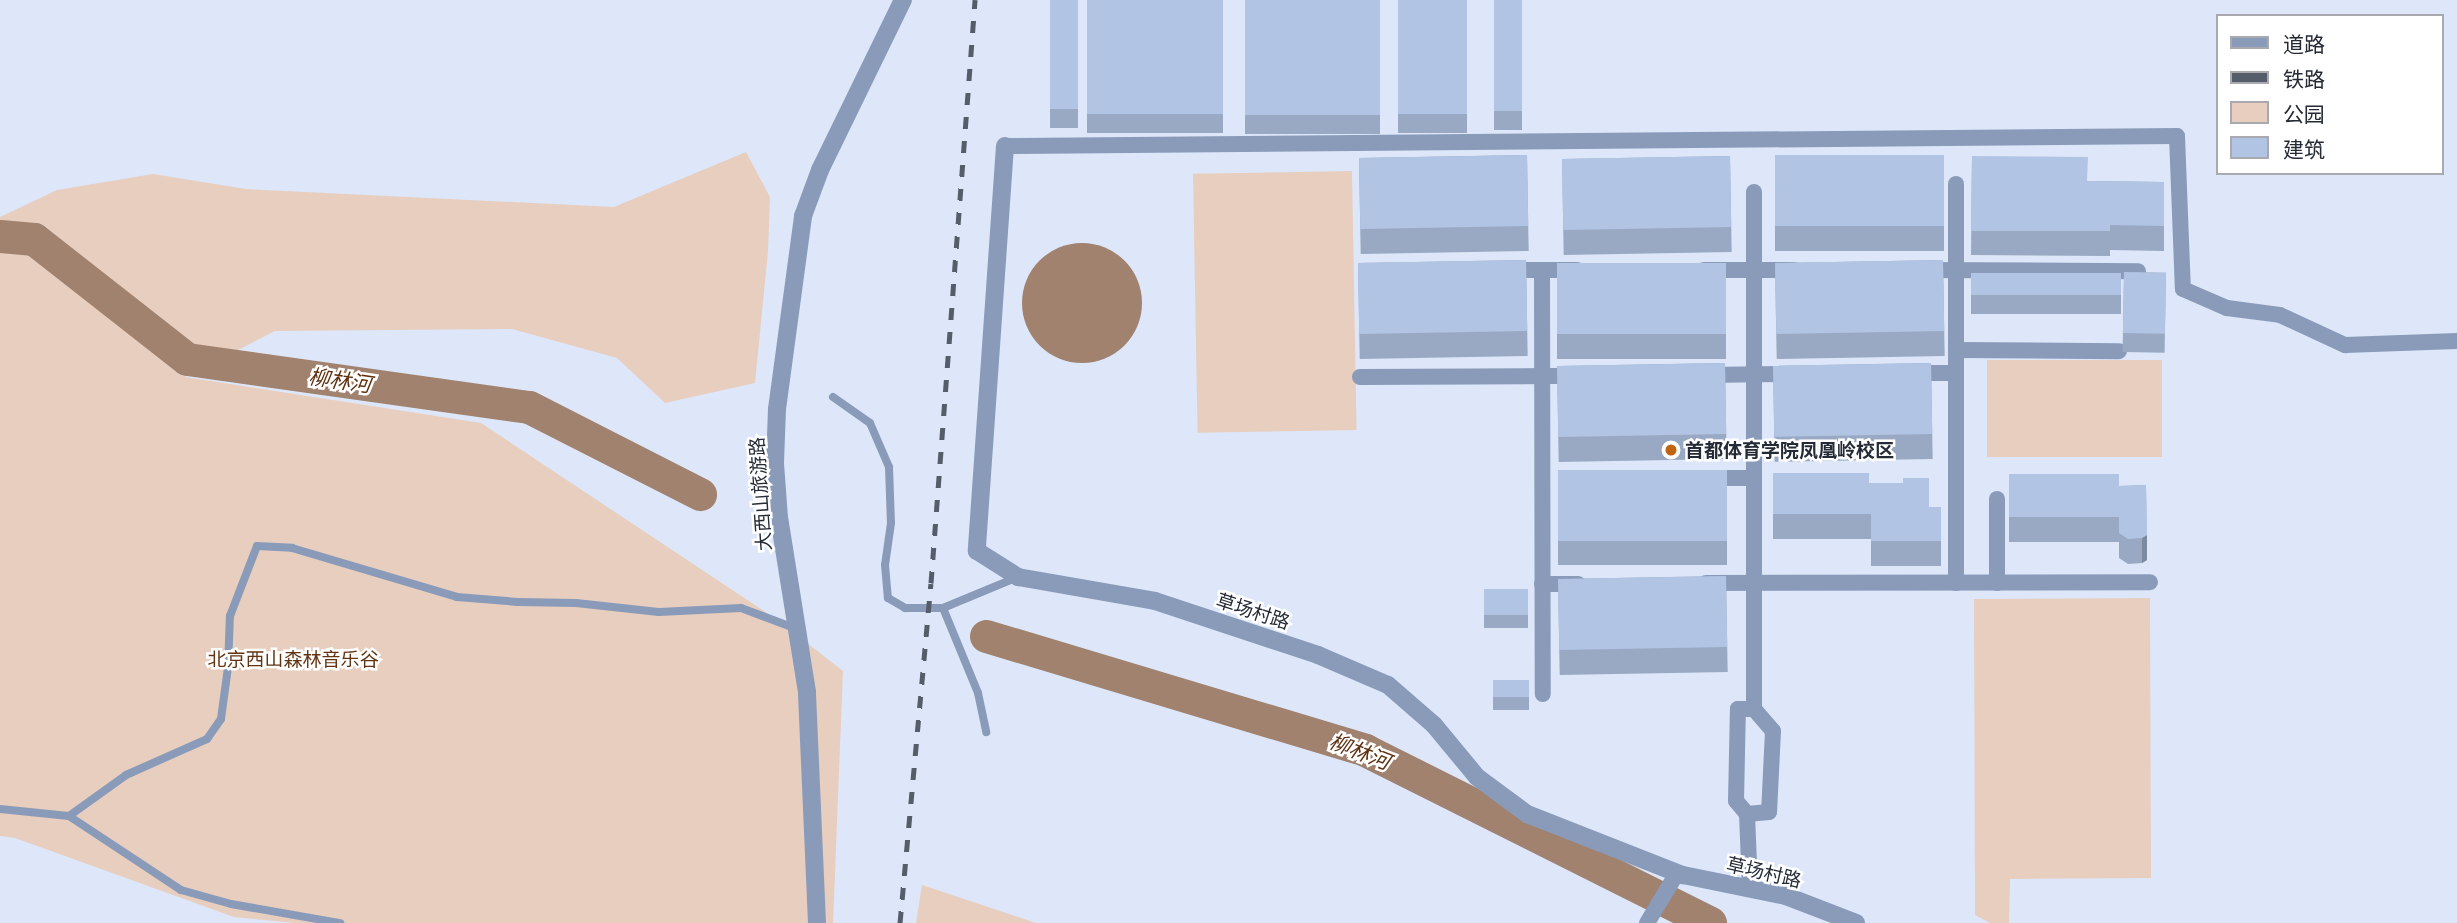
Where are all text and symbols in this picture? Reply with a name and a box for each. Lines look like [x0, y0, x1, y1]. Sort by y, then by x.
legend [2216, 14, 2443, 175]
text: 道路 [2283, 31, 2325, 56]
text: 铁路 [2283, 66, 2325, 91]
text: 公园 [2283, 101, 2325, 126]
text: 建筑 [2283, 136, 2325, 161]
water label: 柳林河 [307, 363, 373, 397]
street label: 大西山旅游路 [745, 436, 775, 552]
place label: 首都体育学院凤凰岭校区 [1685, 439, 1894, 461]
marker: 首都体育学院凤凰岭校区 [1663, 442, 1679, 458]
street label: 草场村路 [1213, 588, 1293, 634]
park label: 北京西山森林音乐谷 [208, 648, 378, 670]
water label: 柳林河 [1326, 728, 1394, 774]
street label: 草场村路 [1724, 852, 1804, 892]

